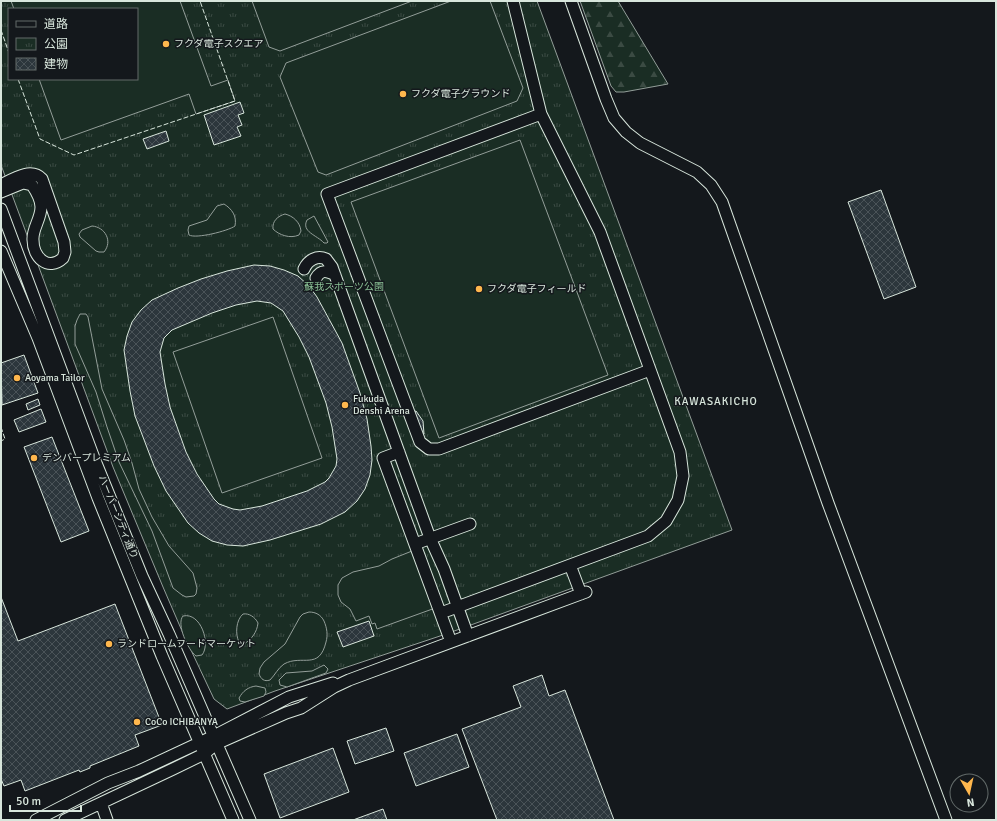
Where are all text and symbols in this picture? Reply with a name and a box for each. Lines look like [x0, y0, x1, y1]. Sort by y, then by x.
legend [8, 8, 138, 80]
text: 道路 [44, 17, 68, 32]
text: 公園 [44, 37, 68, 52]
place label: フクダ電子スクエア [174, 38, 264, 50]
marker: フクダ電子スクエア [161, 39, 171, 49]
text: 建物 [44, 57, 68, 72]
place label: フクダ電子グラウンド [411, 88, 511, 100]
marker: フクダ電子グラウンド [398, 89, 408, 99]
park label: 蘇我スポーツ公園 [304, 281, 384, 293]
place label: フクダ電子フィールド [487, 283, 586, 295]
marker: フクダ電子フィールド [474, 284, 484, 294]
place label: Aoyama Tailor [25, 372, 85, 384]
marker: Aoyama Tailor [12, 373, 22, 383]
place label: Fukuda Denshi Arena [353, 393, 410, 417]
district label: KAWASAKICHO [674, 395, 758, 408]
marker: Fukuda Denshi Arena [340, 400, 350, 410]
place label: デンバープレミアム [42, 452, 131, 464]
marker: デンバープレミアム [29, 453, 39, 463]
street label: ハーバーシティ通り [96, 473, 140, 561]
place label: ランドロームフードマーケット [117, 638, 256, 650]
marker: ランドロームフードマーケット [104, 639, 114, 649]
place label: CoCo ICHIBANYA [145, 716, 218, 728]
marker: CoCo ICHIBANYA [132, 717, 142, 727]
north arrow [949, 773, 989, 813]
scale bar [10, 787, 81, 813]
text: 50 m [16, 794, 41, 809]
text: N [966, 795, 975, 809]

